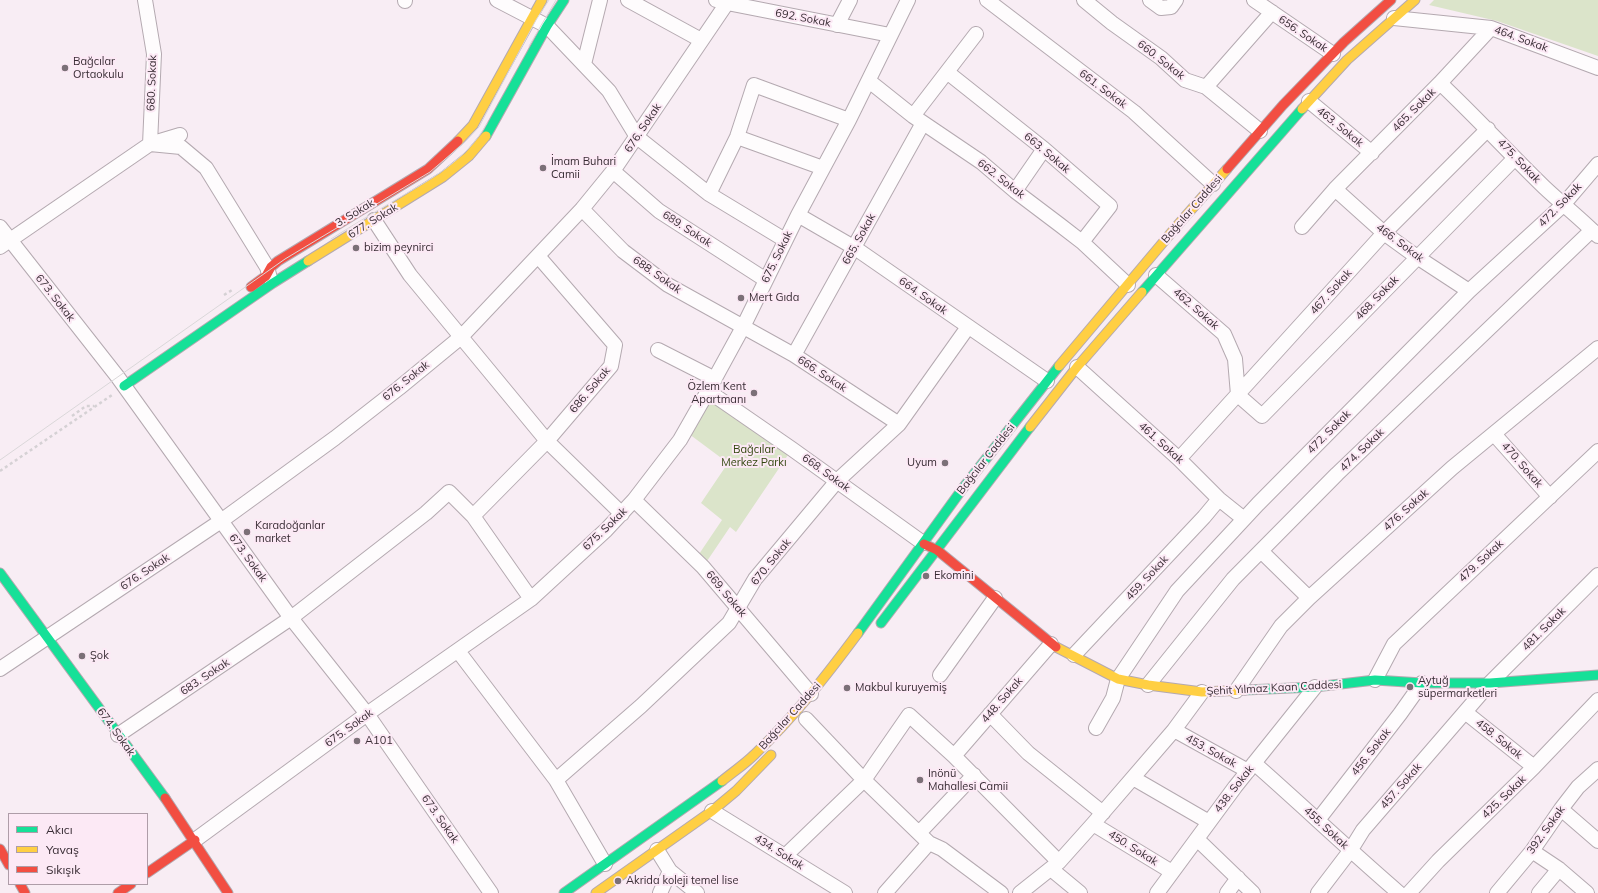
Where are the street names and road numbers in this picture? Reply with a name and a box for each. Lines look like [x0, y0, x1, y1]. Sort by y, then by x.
street label: 692. Sokak [774, 6, 832, 30]
street label: 656. Sokak [1276, 13, 1330, 55]
street label: 464. Sokak [1492, 23, 1550, 55]
street label: 660. Sokak [1135, 38, 1187, 82]
street label: 680. Sokak [144, 55, 160, 111]
street label: 661. Sokak [1077, 67, 1129, 111]
street label: 465. Sokak [1389, 85, 1439, 135]
street label: 676. Sokak [622, 101, 664, 155]
street label: 463. Sokak [1314, 104, 1366, 150]
street label: 663. Sokak [1021, 130, 1073, 176]
street label: 475. Sokak [1495, 136, 1543, 186]
street label: 662. Sokak [975, 157, 1027, 201]
street label: Bağcılar Caddesi [1159, 172, 1225, 246]
street label: 472. Sokak [1536, 180, 1584, 230]
street label: 3. Sokak [333, 196, 377, 230]
street label: 677. Sokak [346, 201, 400, 241]
street label: 689. Sokak [660, 208, 714, 250]
street label: 665. Sokak [840, 211, 878, 267]
street label: 466. Sokak [1374, 221, 1426, 265]
street label: 675. Sokak [759, 229, 795, 285]
street label: 688. Sokak [630, 253, 684, 297]
street label: 467. Sokak [1307, 267, 1355, 317]
street label: 673. Sokak [33, 272, 77, 324]
street label: 468. Sokak [1353, 273, 1401, 323]
street label: 664. Sokak [896, 274, 950, 318]
street label: 462. Sokak [1170, 286, 1222, 332]
street label: 666. Sokak [795, 353, 849, 395]
street label: 676. Sokak [380, 358, 432, 404]
street label: 686. Sokak [567, 364, 613, 416]
street label: 472. Sokak [1304, 407, 1354, 457]
street label: 461. Sokak [1136, 419, 1186, 467]
street label: Bağcılar Caddesi [954, 421, 1018, 497]
street label: 474. Sokak [1337, 426, 1387, 474]
street label: 470. Sokak [1499, 439, 1545, 491]
street label: 668. Sokak [799, 451, 853, 495]
street label: 476. Sokak [1381, 486, 1431, 534]
street label: 675. Sokak [580, 505, 630, 553]
street label: 673. Sokak [226, 531, 270, 585]
street label: 670. Sokak [748, 536, 794, 588]
street label: 479. Sokak [1456, 537, 1506, 585]
street label: 676. Sokak [118, 551, 172, 593]
street label: 459. Sokak [1123, 553, 1171, 603]
street label: 669. Sokak [703, 568, 749, 620]
street label: 481. Sokak [1519, 604, 1569, 654]
street label: 683. Sokak [178, 656, 232, 698]
street label: 448. Sokak [979, 674, 1025, 726]
street label: Şehit Yılmaz Kaan Caddesi [1206, 678, 1342, 698]
street label: Bağcılar Caddesi [756, 680, 824, 752]
street label: 674. Sokak [94, 705, 138, 759]
street label: 675. Sokak [322, 706, 376, 750]
street label: 458. Sokak [1473, 716, 1525, 762]
street label: 456. Sokak [1349, 726, 1393, 778]
street label: 453. Sokak [1183, 732, 1239, 770]
street label: 457. Sokak [1378, 760, 1424, 812]
street label: 438. Sokak [1212, 763, 1256, 815]
street label: 425. Sokak [1479, 773, 1529, 821]
street label: 673. Sokak [418, 792, 462, 846]
street label: 392. Sokak [1524, 803, 1568, 857]
street label: 455. Sokak [1301, 804, 1351, 852]
street label: 450. Sokak [1106, 828, 1160, 868]
street label: 434. Sokak [752, 832, 806, 872]

